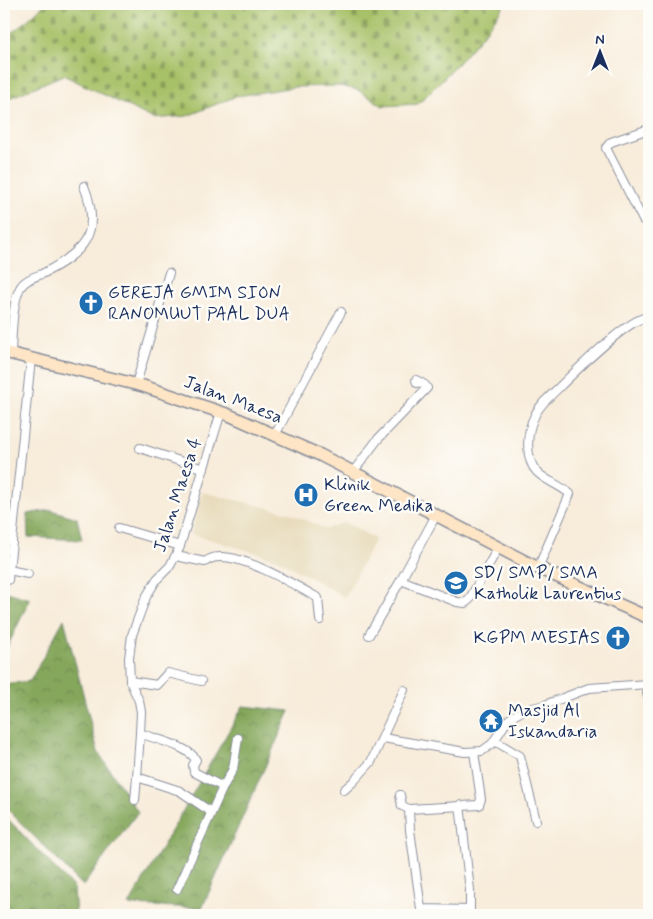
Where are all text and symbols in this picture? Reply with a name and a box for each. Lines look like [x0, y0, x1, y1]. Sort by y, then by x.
north arrow [576, 28, 626, 78]
text: N [595, 31, 605, 49]
place label: GEREJA GMIM SION RANOMUUT PAAL DUA [108, 281, 290, 326]
church icon: GEREJA GMIM SION RANOMUUT PAAL DUA [78, 290, 104, 316]
street label: Jalan Maesa [180, 370, 286, 430]
street label: Jalan Maesa 4 [148, 435, 208, 555]
place label: Klinik Green Medika [324, 473, 433, 518]
hospital icon: Klinik Green Medika [293, 482, 319, 508]
place label: SD/ SMP/ SMA Katholik Laurentius [474, 561, 622, 606]
school or university icon: SD/ SMP/ SMA Katholik Laurentius [443, 570, 469, 596]
church icon: KGPM MESIAS [605, 625, 631, 651]
place label: KGPM MESIAS [473, 626, 600, 650]
place label: Masjid Al Iskandaria [508, 699, 597, 744]
temple icon: Masjid Al Iskandaria [478, 708, 504, 734]

